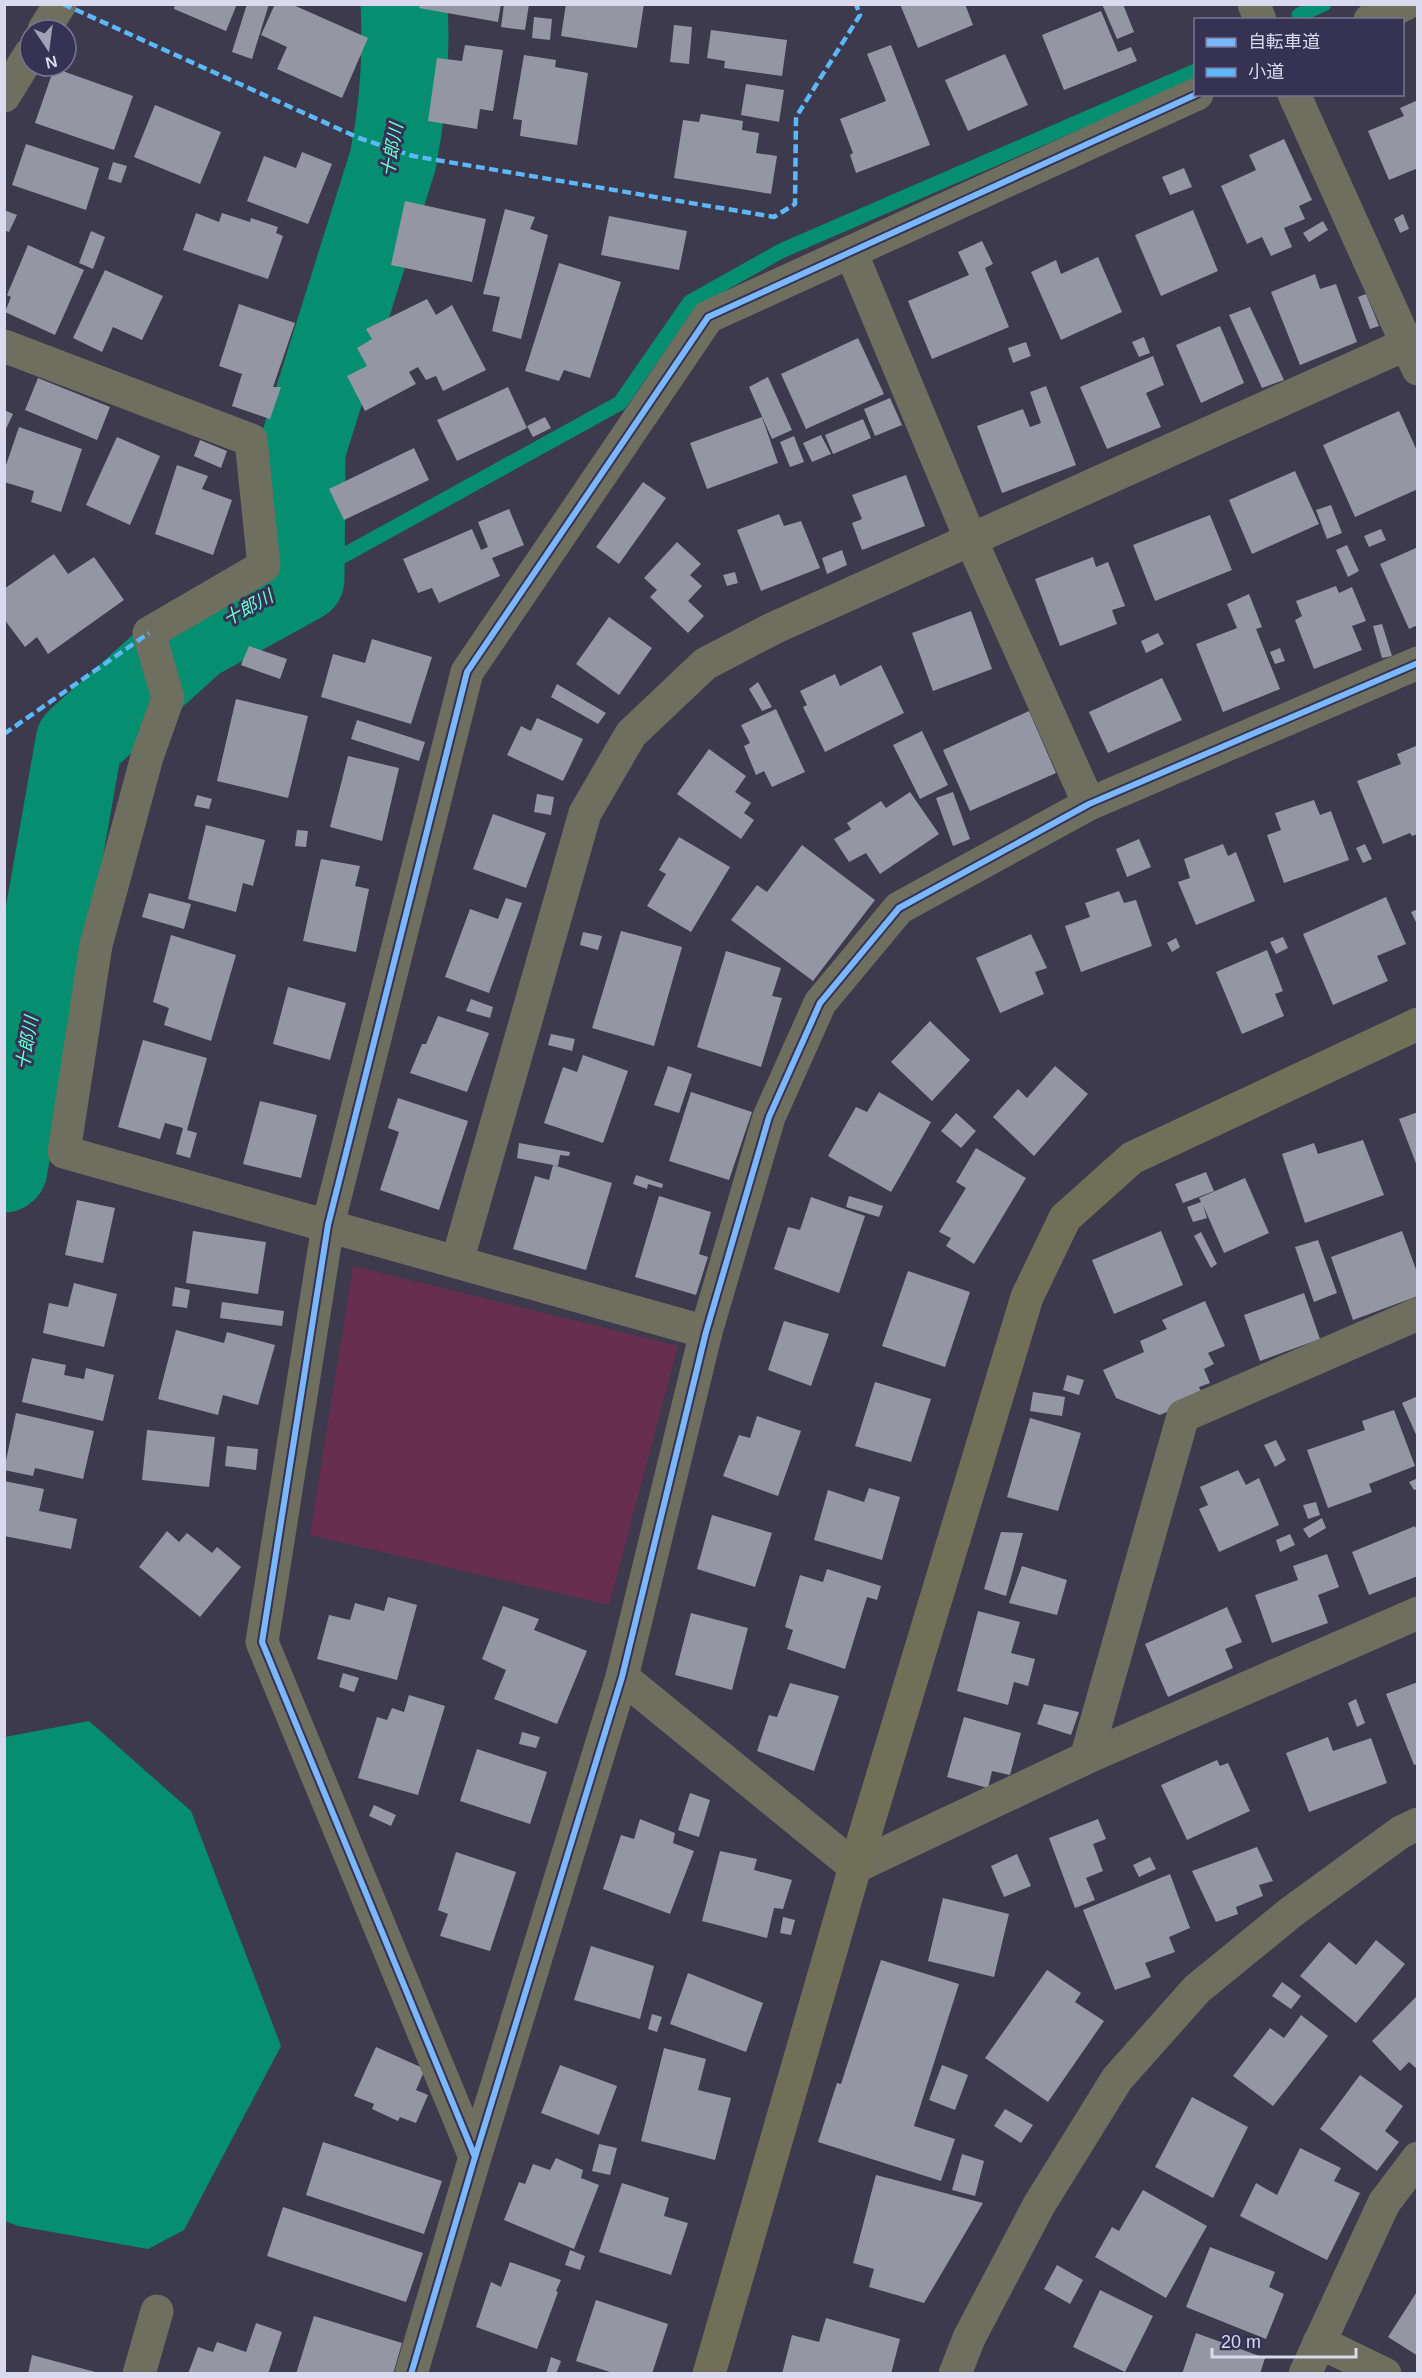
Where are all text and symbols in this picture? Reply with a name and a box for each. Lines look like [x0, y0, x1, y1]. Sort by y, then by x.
north arrow [18, 18, 78, 78]
legend [1194, 18, 1404, 96]
text: 自転車道 [1248, 32, 1320, 52]
text: N [44, 53, 59, 72]
text: 小道 [1248, 62, 1284, 82]
water label: 十郎川 [377, 120, 407, 178]
water label: 十郎川 [220, 585, 278, 630]
water label: 十郎川 [12, 1013, 42, 1071]
scale bar [1212, 2321, 1356, 2359]
text: 20 m [1221, 2332, 1261, 2352]

